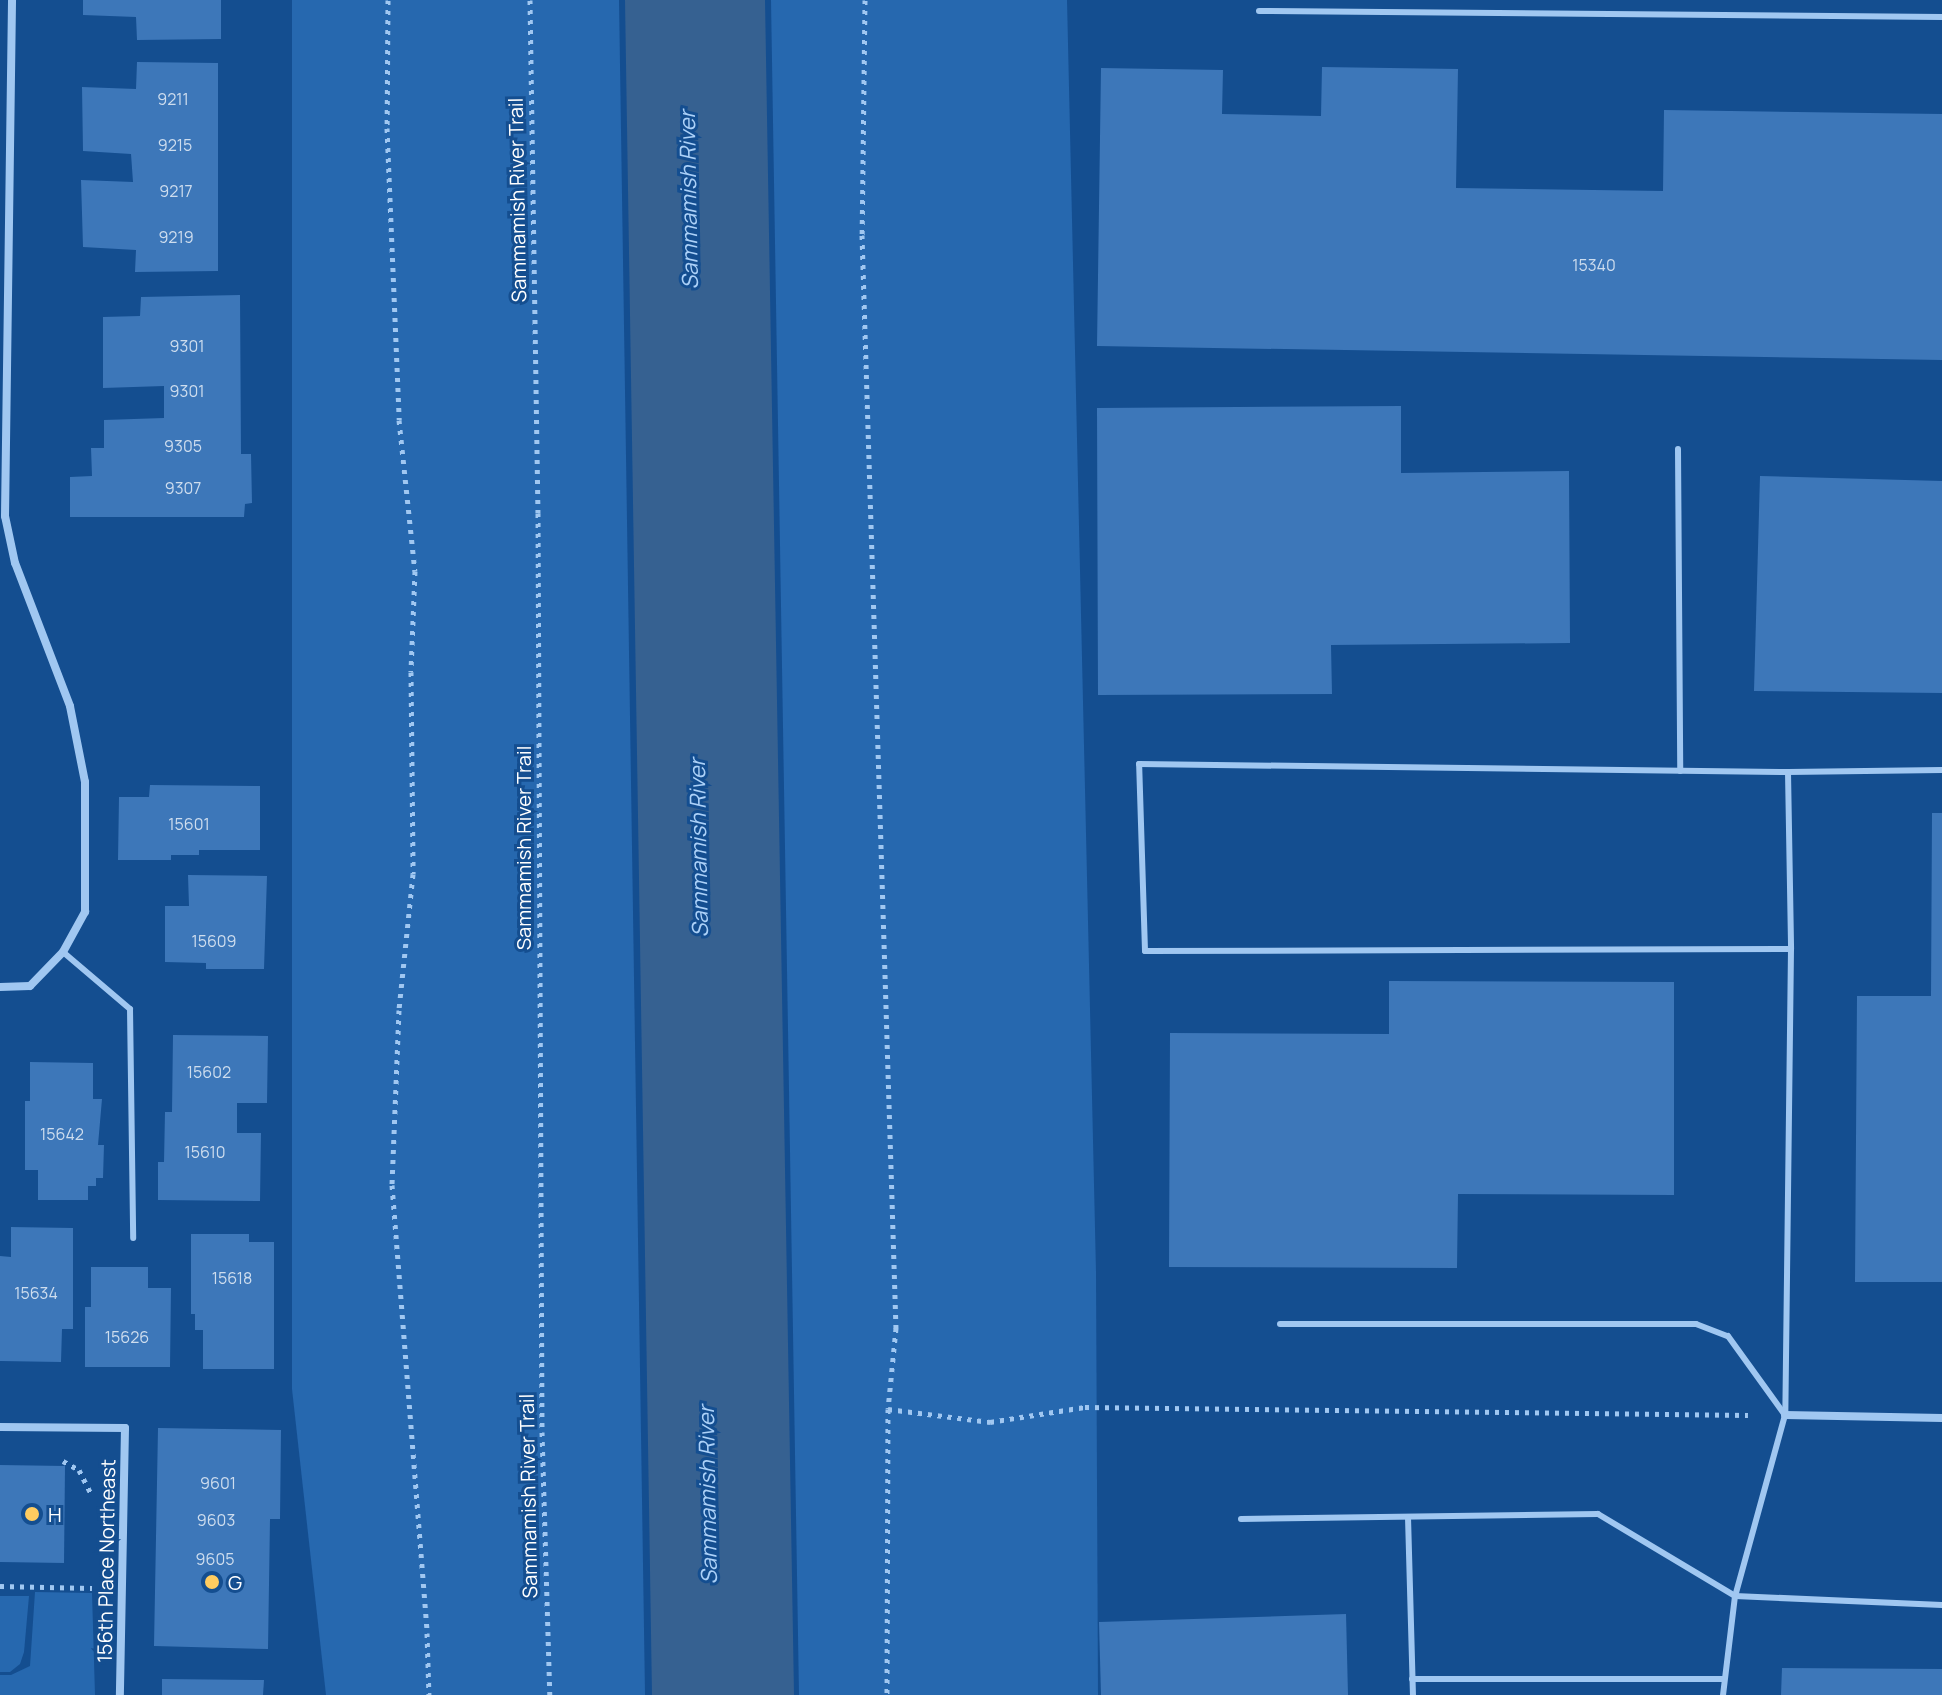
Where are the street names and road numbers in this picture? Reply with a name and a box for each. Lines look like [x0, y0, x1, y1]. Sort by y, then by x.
street label: Sammamish River Trail [503, 98, 531, 302]
street label: Sammamish River Trail [511, 746, 535, 950]
street label: Sammamish River Trail [514, 1394, 542, 1598]
street label: 156th Place Northeast [92, 1459, 120, 1663]

